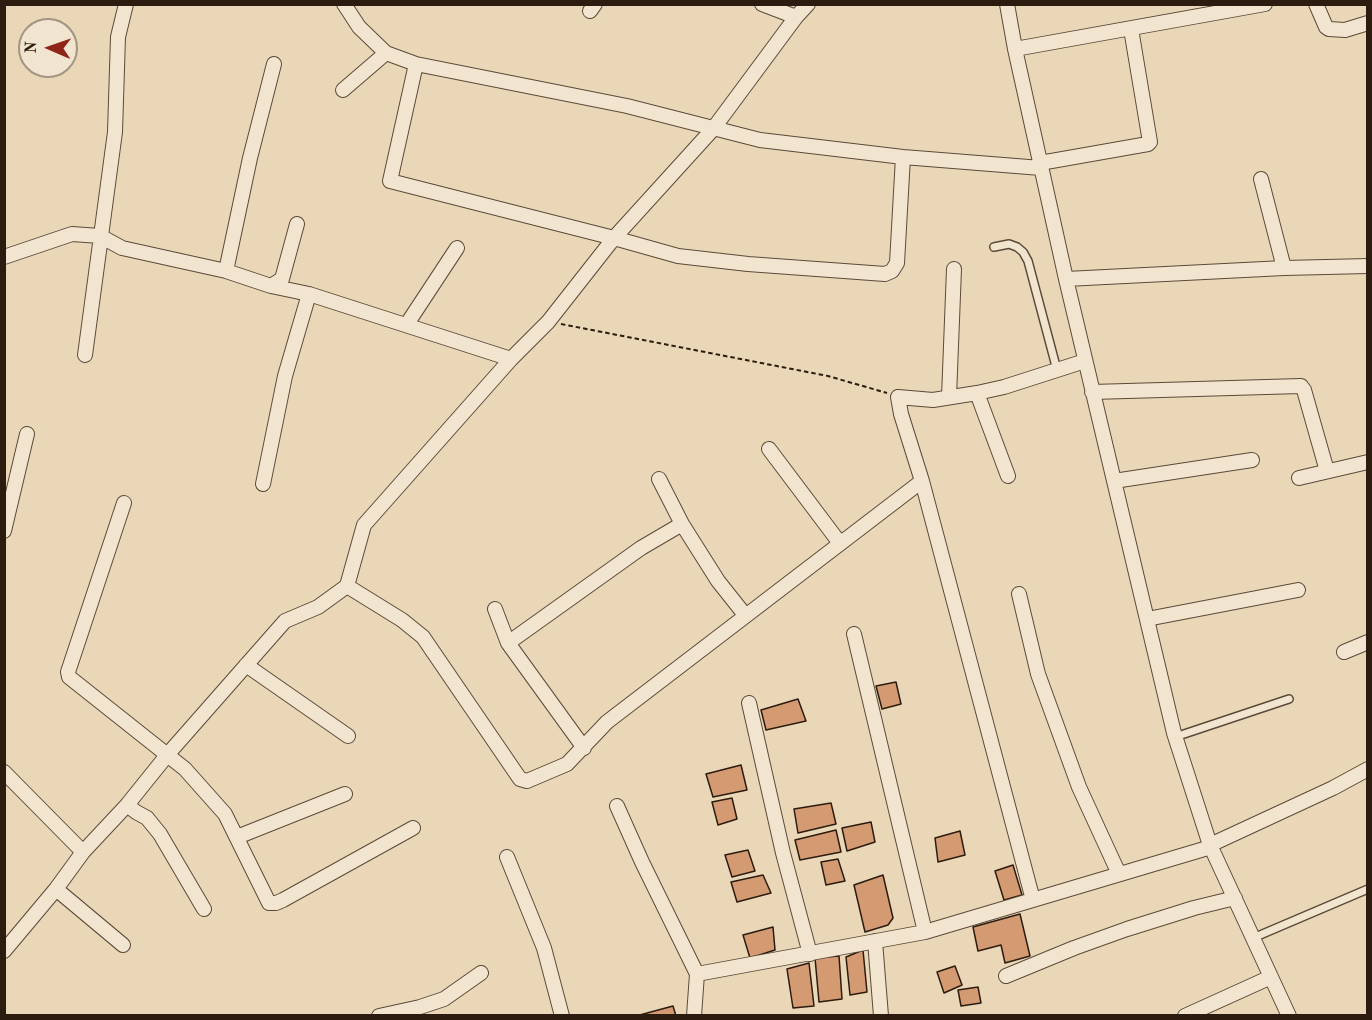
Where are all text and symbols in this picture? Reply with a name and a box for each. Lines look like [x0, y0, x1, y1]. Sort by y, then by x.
north arrow [18, 18, 78, 78]
text: N [24, 41, 40, 54]

